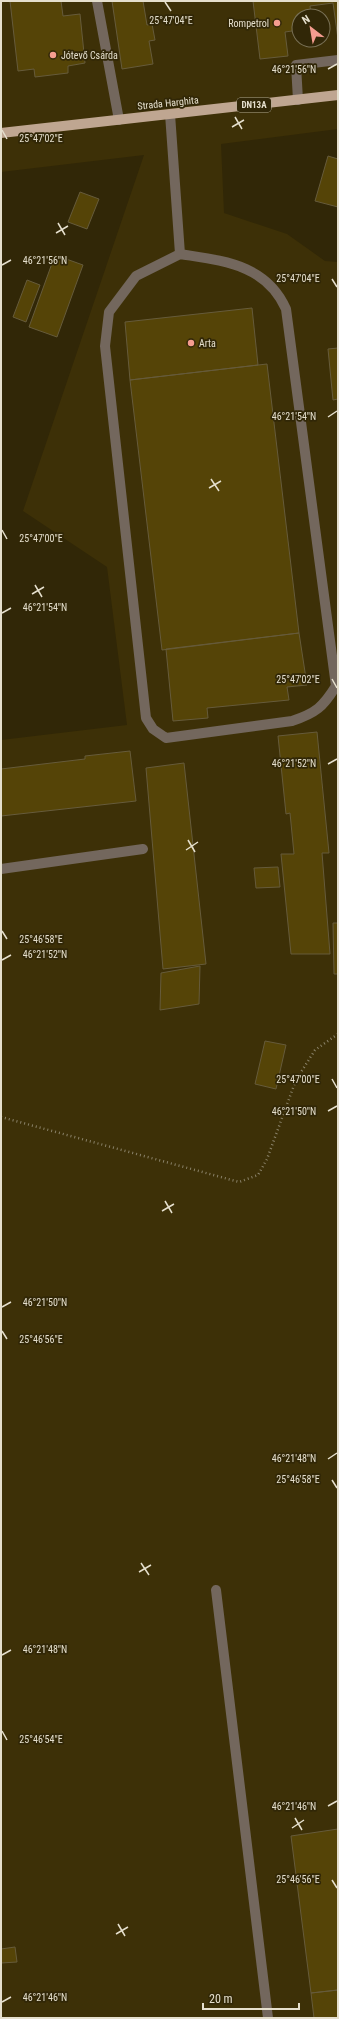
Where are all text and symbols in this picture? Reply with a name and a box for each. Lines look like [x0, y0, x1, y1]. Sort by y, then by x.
north arrow [291, 8, 331, 48]
text: N [300, 12, 313, 27]
text: 25°47'04"E [149, 15, 193, 26]
place label: Rompetrol [228, 18, 269, 29]
marker: Rompetrol [272, 18, 282, 28]
marker: Jótevő Csárda [48, 50, 58, 60]
place label: Jótevő Csárda [61, 50, 118, 61]
text: 46°21'56"N [272, 64, 316, 75]
street label: Strada Harghita [137, 94, 199, 112]
road number: DN13A [237, 98, 271, 112]
text: 25°47'02"E [19, 133, 63, 144]
text: 46°21'56"N [23, 255, 67, 266]
text: 25°47'04"E [276, 273, 320, 284]
marker: Arta [186, 338, 196, 348]
place label: Arta [199, 338, 216, 349]
text: 46°21'54"N [272, 411, 316, 422]
text: 25°47'00"E [19, 533, 63, 544]
text: 46°21'54"N [23, 602, 67, 613]
text: 25°47'02"E [276, 674, 320, 685]
text: 46°21'52"N [272, 758, 316, 769]
text: 25°46'58"E [19, 934, 63, 945]
text: 46°21'52"N [23, 949, 67, 960]
text: 25°47'00"E [276, 1074, 320, 1085]
text: 46°21'50"N [272, 1106, 316, 1117]
text: 46°21'50"N [23, 1297, 67, 1308]
text: 25°46'56"E [19, 1334, 63, 1345]
text: 46°21'48"N [272, 1453, 316, 1464]
text: 25°46'58"E [276, 1474, 320, 1485]
text: 46°21'48"N [23, 1644, 67, 1655]
text: 25°46'54"E [19, 1734, 63, 1745]
text: 46°21'46"N [272, 1801, 316, 1812]
text: 25°46'56"E [276, 1874, 320, 1885]
scale bar [203, 1985, 299, 2011]
text: 46°21'46"N [23, 1992, 67, 2003]
text: 20 m [209, 1992, 233, 2006]

